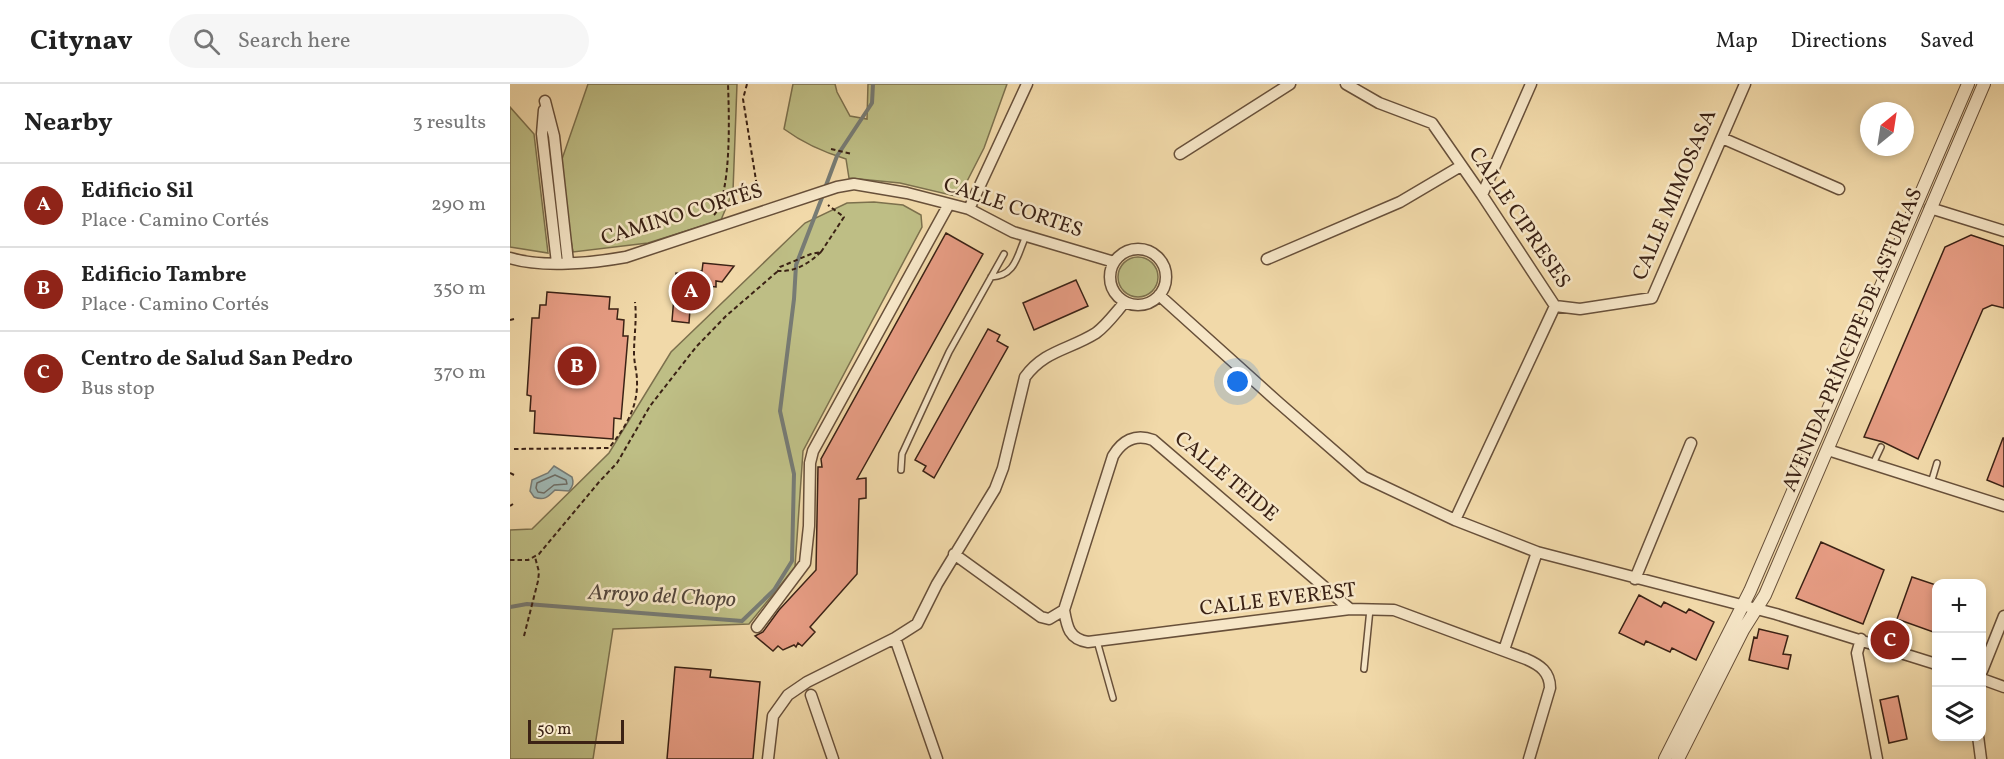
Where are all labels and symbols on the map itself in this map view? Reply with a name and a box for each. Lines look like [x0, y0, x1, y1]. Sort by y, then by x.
north arrow [1860, 102, 1914, 156]
street label: CALLE MIMOSASA [1626, 105, 1724, 285]
street label: CALLE CIPRESES [1461, 142, 1577, 294]
street label: CALLE CORTES [939, 171, 1087, 245]
street label: CAMINO CORTÉS [598, 177, 766, 253]
street label: AVENIDA PRÍNCIPE DE ASTURIAS [1776, 184, 1930, 496]
pin: A [672, 268, 711, 314]
pin: B [558, 344, 596, 388]
your location [1223, 367, 1252, 396]
street label: CALLE TEIDE [1168, 425, 1284, 529]
street label: CALLE EVEREST [1198, 576, 1358, 624]
water label: Arroyo del Chopo [586, 578, 737, 616]
pin: C [1870, 618, 1910, 662]
scale bar [528, 717, 624, 744]

